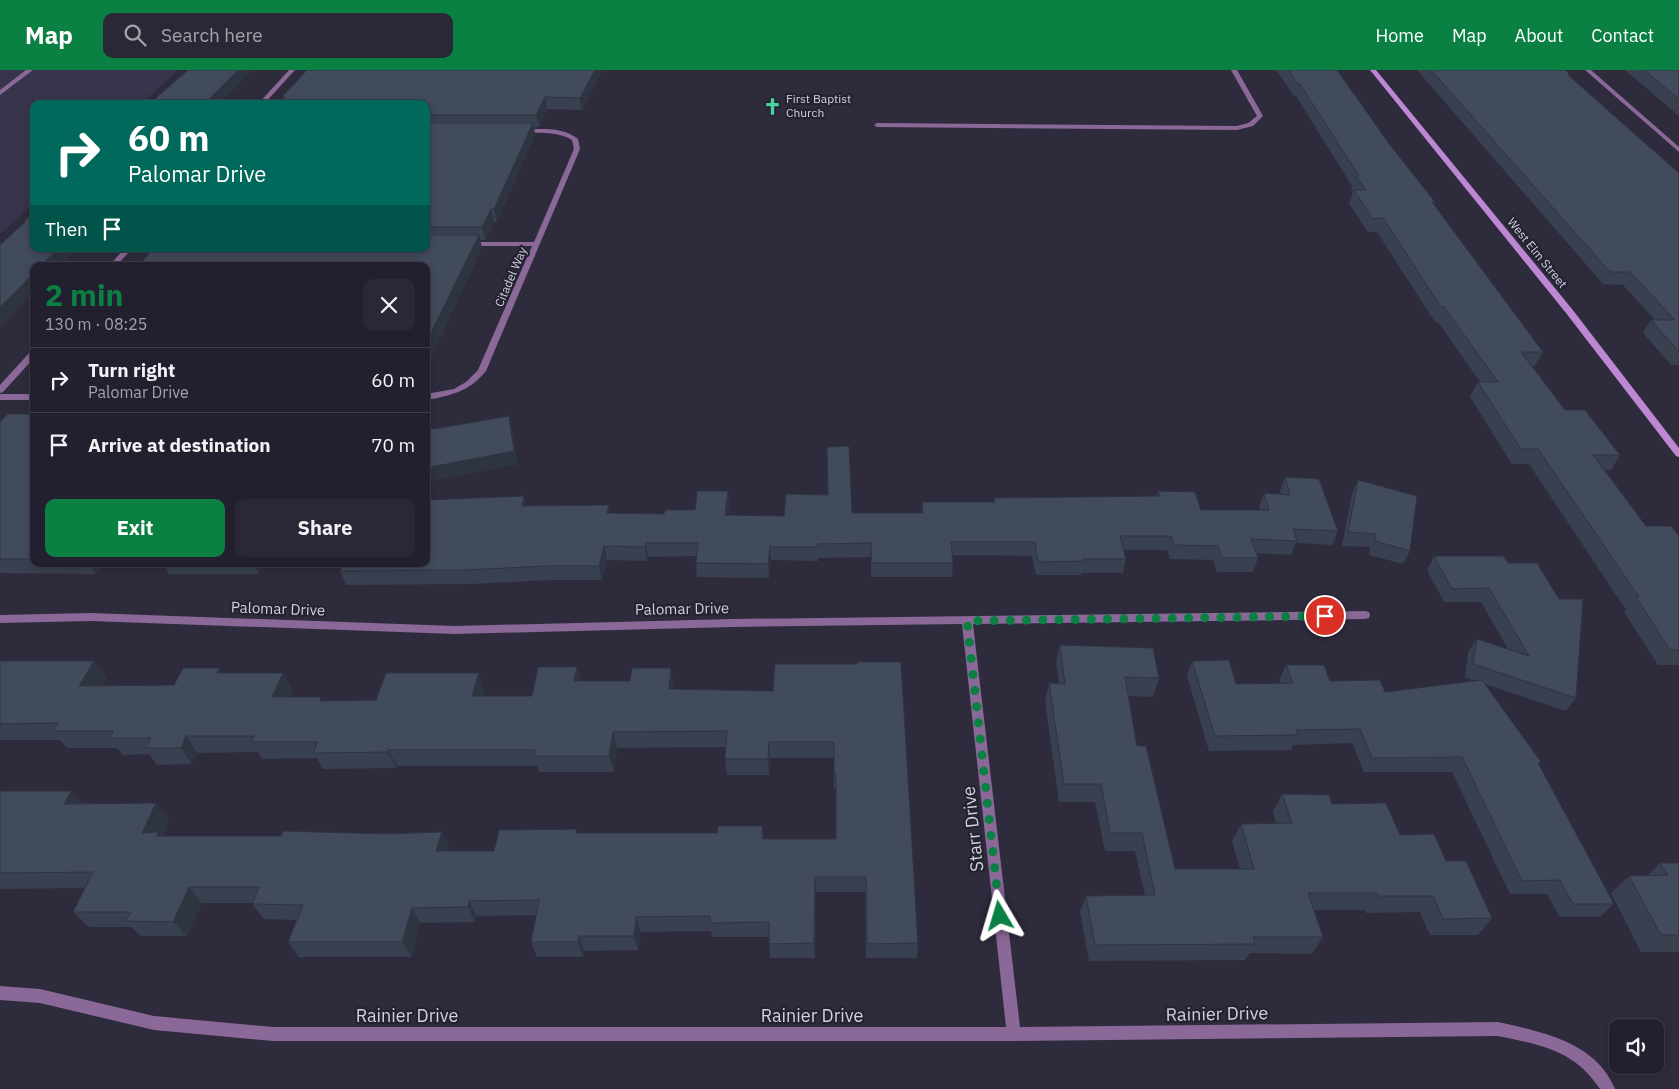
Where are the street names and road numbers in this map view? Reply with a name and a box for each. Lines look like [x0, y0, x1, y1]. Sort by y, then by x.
street label: West Elm Street [1504, 214, 1570, 291]
street label: Citadel Way [491, 245, 530, 309]
street label: Palomar Drive [231, 597, 326, 620]
street label: Palomar Drive [635, 598, 729, 619]
street label: Starr Drive [957, 785, 988, 873]
street label: Rainier Drive [1165, 1001, 1269, 1026]
street label: Rainier Drive [356, 1004, 458, 1027]
street label: Rainier Drive [761, 1004, 863, 1027]

